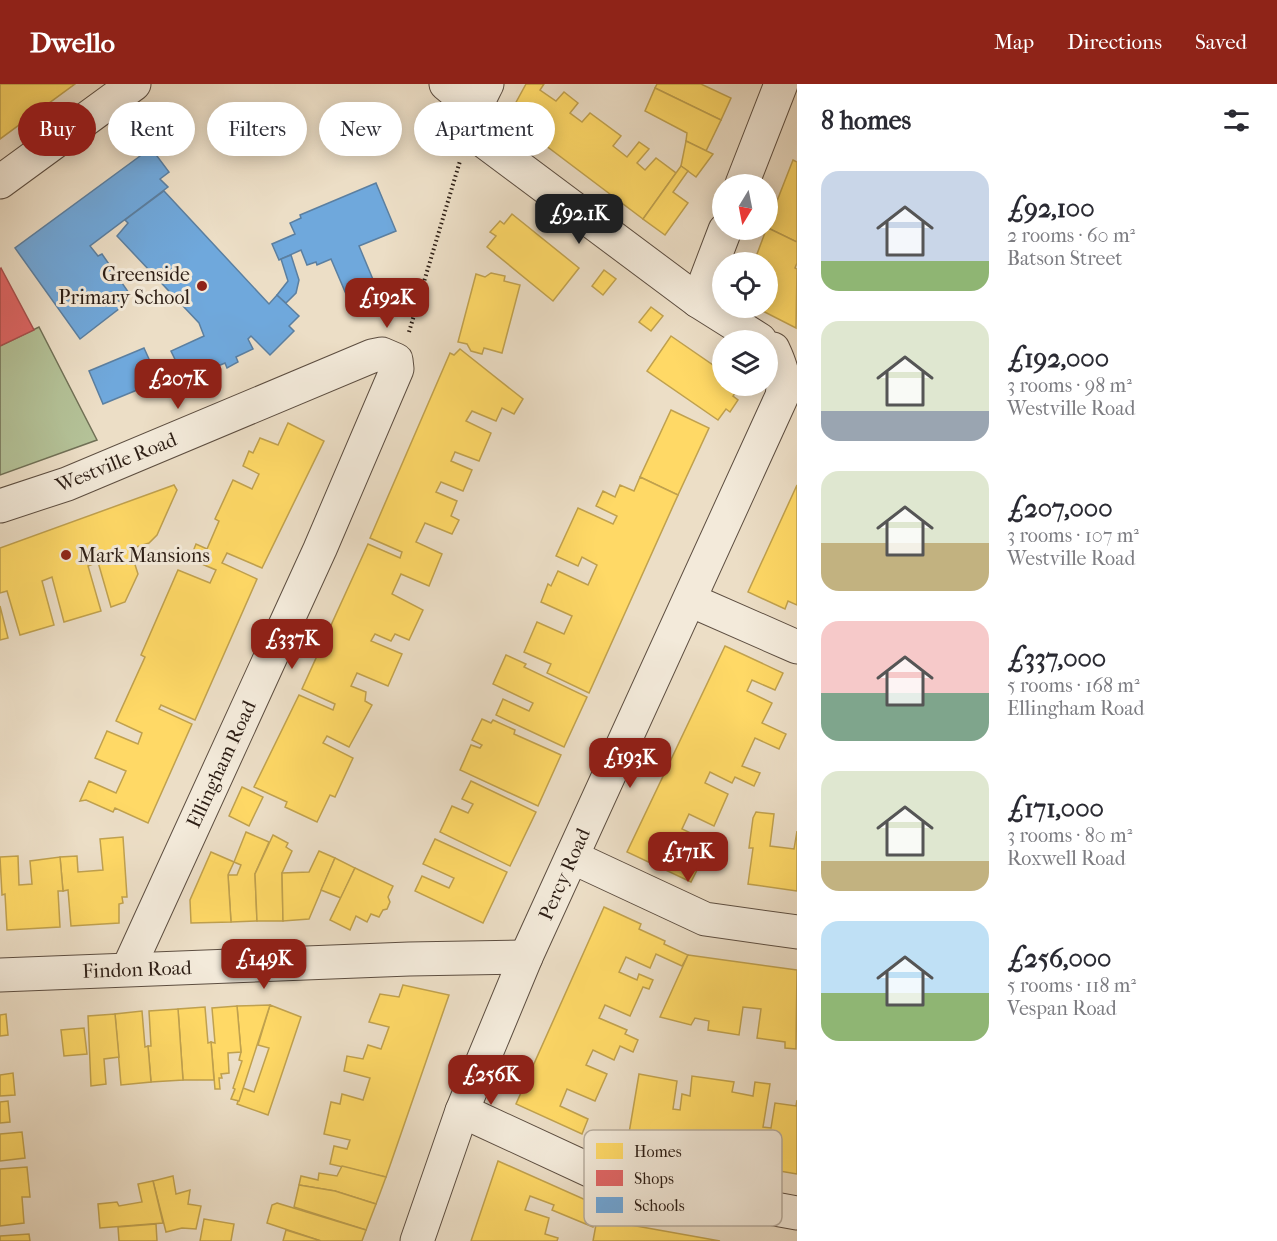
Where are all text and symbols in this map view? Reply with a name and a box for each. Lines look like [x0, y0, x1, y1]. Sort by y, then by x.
text: Dwello [30, 26, 115, 59]
text: Map [994, 30, 1034, 54]
text: Directions [1067, 30, 1162, 54]
text: Saved [1195, 30, 1247, 54]
chip: Buy [18, 102, 96, 156]
chip: Rent [108, 102, 195, 156]
chip: Filters [207, 102, 307, 156]
chip: New [319, 102, 402, 156]
chip: Apartment [414, 102, 555, 156]
icon: filters [1220, 104, 1253, 137]
text: 8 homes [821, 105, 911, 136]
north arrow [712, 174, 778, 240]
map controls [712, 174, 778, 396]
text: £92,100 [1007, 193, 1095, 224]
pin: £92.1K [530, 194, 628, 245]
icon: home [869, 195, 941, 267]
text: £92.1K [549, 202, 609, 225]
text: 2 rooms · 60 m² [1007, 224, 1135, 247]
text: Batson Street [1007, 247, 1122, 270]
button: locate [712, 252, 778, 318]
place label: Greenside Primary School [58, 263, 190, 309]
pin: £192K [345, 278, 429, 329]
marker: Greenside Primary School [195, 279, 209, 293]
text: £192K [359, 286, 415, 309]
button: layers [712, 330, 778, 396]
text: £192,000 [1007, 343, 1109, 374]
icon: home [869, 345, 941, 417]
pin: £207K [136, 359, 220, 410]
text: £207K [149, 367, 207, 390]
text: 3 rooms · 98 m² [1007, 374, 1132, 397]
text: Westville Road [1007, 397, 1135, 420]
street label: Westville Road [51, 427, 181, 498]
text: £207,000 [1007, 493, 1113, 524]
icon: home [869, 495, 941, 567]
text: 3 rooms · 107 m² [1007, 524, 1139, 547]
place label: Mark Mansions [78, 544, 210, 567]
text: Westville Road [1007, 547, 1135, 570]
marker: Mark Mansions [59, 548, 73, 562]
pin: £337K [250, 619, 334, 670]
text: £337K [265, 627, 319, 650]
text: £337,000 [1007, 643, 1106, 674]
icon: home [869, 645, 941, 717]
text: 5 rooms · 168 m² [1007, 674, 1140, 697]
street label: Ellingham Road [182, 696, 261, 831]
text: Ellingham Road [1007, 697, 1144, 720]
pin: £193K [588, 738, 672, 789]
text: £193K [603, 746, 657, 769]
text: £171,000 [1007, 793, 1104, 824]
icon: home [869, 795, 941, 867]
street label: Percy Road [534, 824, 595, 924]
text: 3 rooms · 80 m² [1007, 824, 1132, 847]
pin: £171K [646, 832, 730, 883]
text: £171K [662, 840, 714, 863]
text: Roxwell Road [1007, 847, 1126, 870]
pin: £149K [222, 939, 306, 990]
text: £256,000 [1007, 943, 1111, 974]
icon: home [869, 945, 941, 1017]
text: £149K [235, 947, 293, 970]
street label: Findon Road [82, 956, 193, 983]
text: 5 rooms · 118 m² [1007, 974, 1136, 997]
text: Vespan Road [1007, 997, 1117, 1020]
pin: £256K [449, 1055, 533, 1106]
text: £256K [462, 1063, 520, 1086]
legend [584, 1130, 782, 1226]
text: Homes [634, 1142, 682, 1161]
text: Shops [634, 1169, 674, 1188]
text: Schools [634, 1196, 685, 1215]

